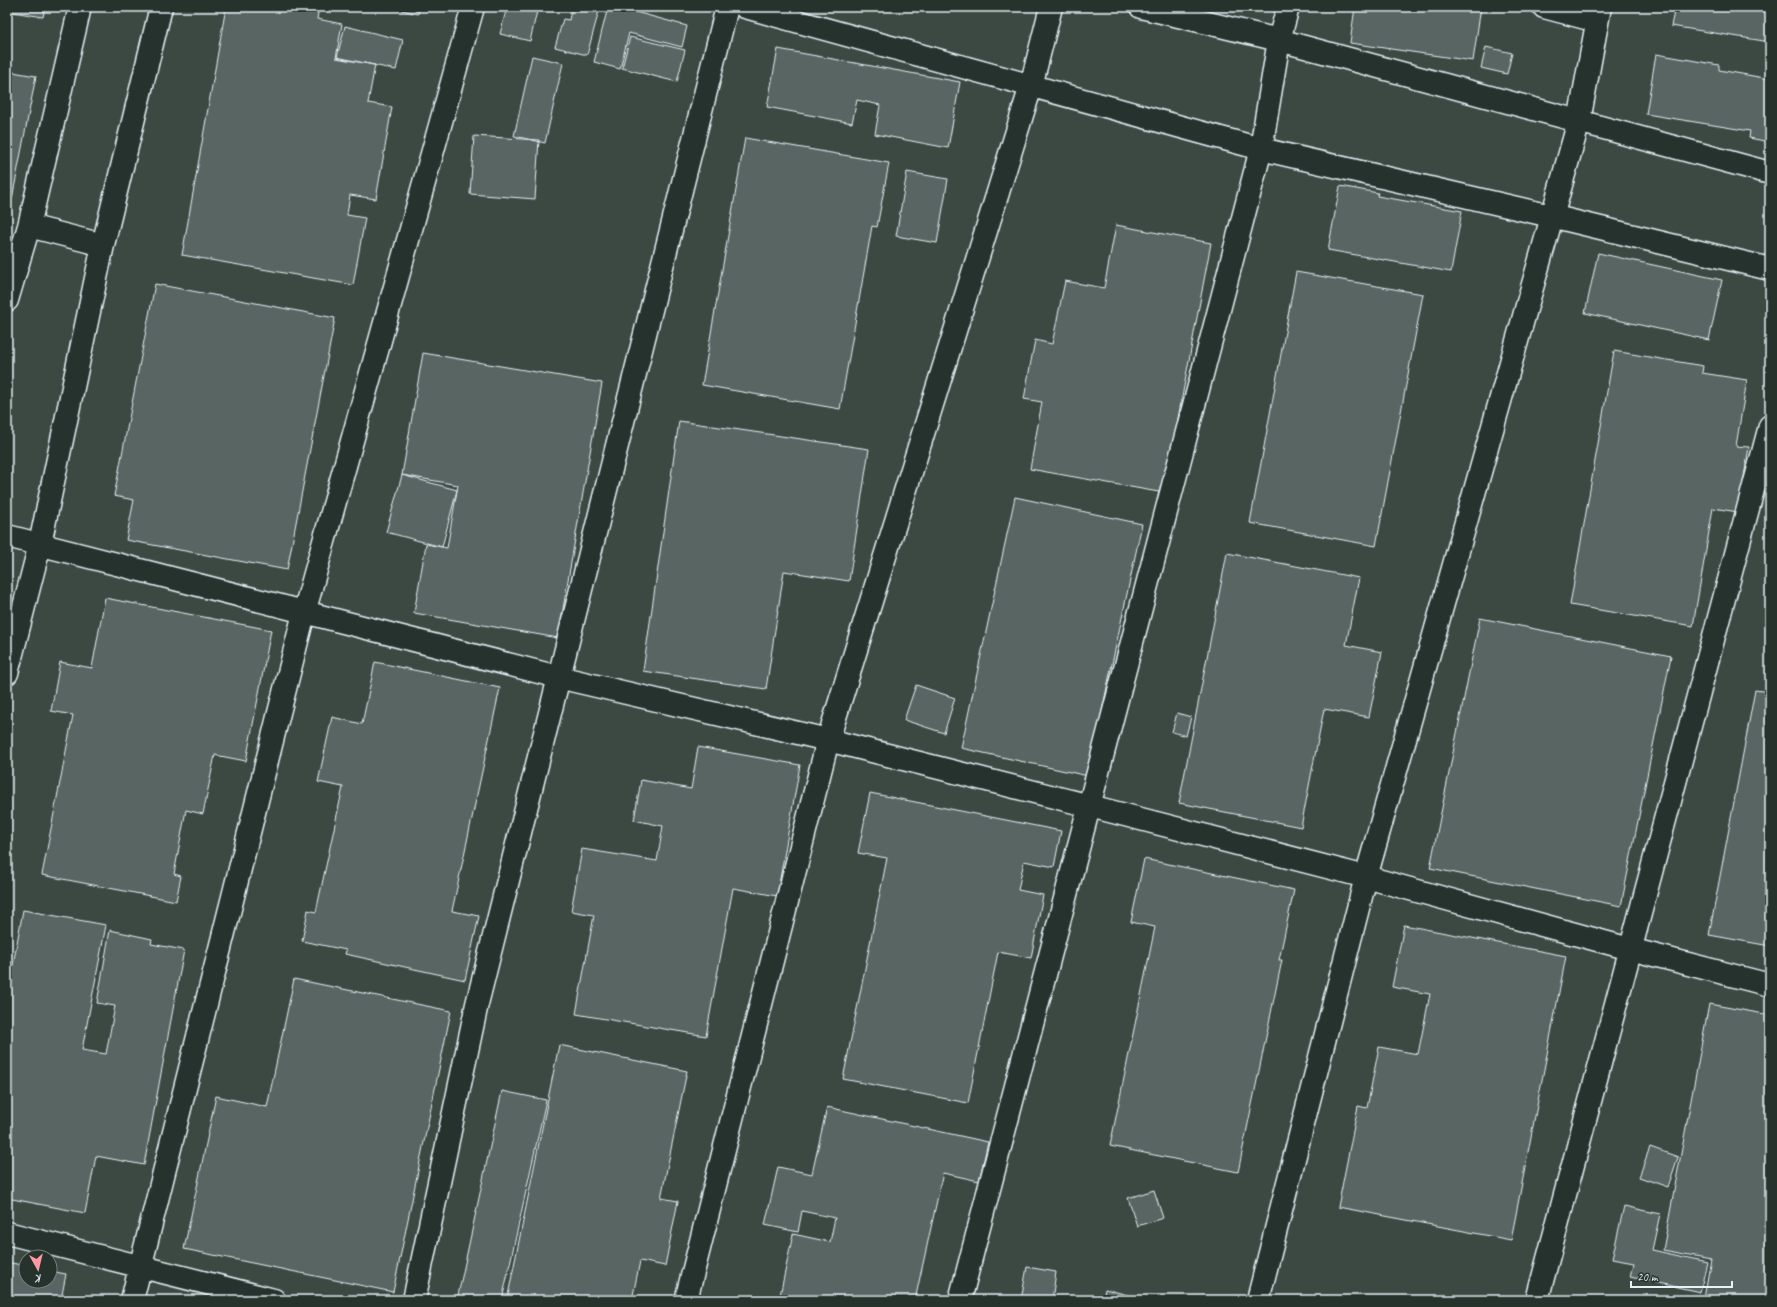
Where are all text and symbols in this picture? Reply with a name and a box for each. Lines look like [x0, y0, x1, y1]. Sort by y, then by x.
north arrow [18, 1249, 58, 1289]
scale bar [1631, 1263, 1732, 1289]
text: 20 m [1637, 1269, 1659, 1285]
text: K [33, 1272, 43, 1287]

